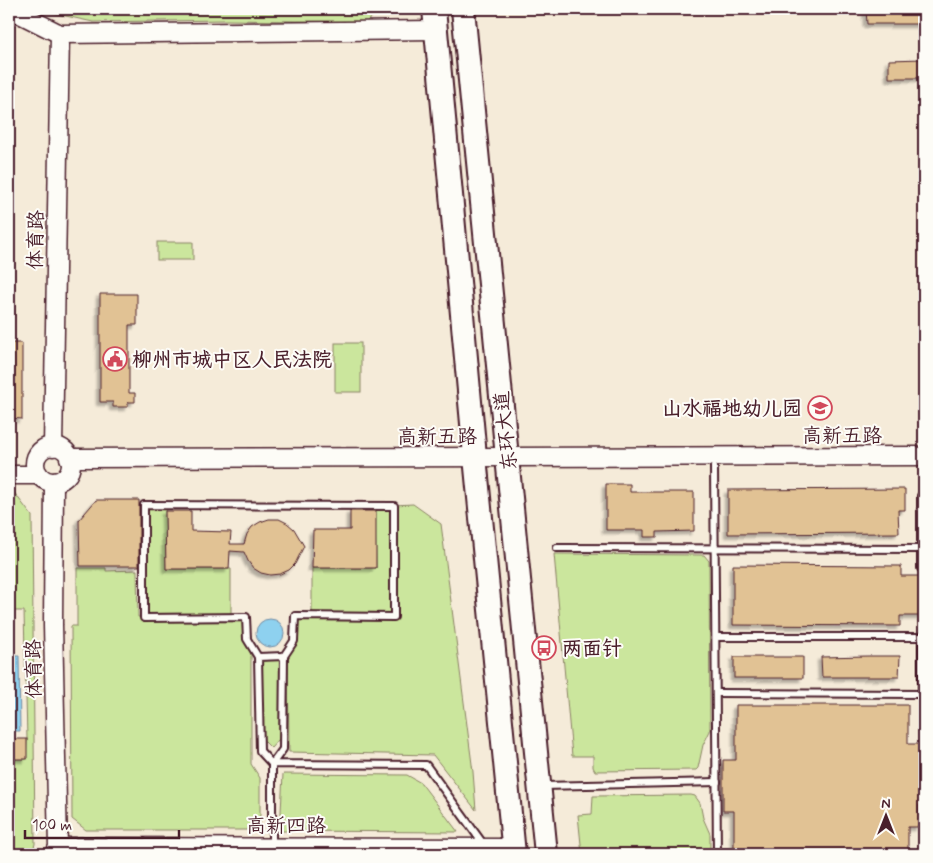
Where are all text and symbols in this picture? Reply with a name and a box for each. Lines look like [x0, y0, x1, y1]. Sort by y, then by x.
street label: 体育路 [22, 209, 51, 270]
public building icon: 柳州市城中区人民法院 [102, 346, 128, 372]
place label: 柳州市城中区人民法院 [132, 347, 332, 374]
street label: 东环大道 [489, 390, 524, 472]
school or university icon: 山水福地幼儿园 [807, 395, 833, 421]
place label: 山水福地幼儿园 [662, 396, 802, 423]
street label: 高新五路 [802, 423, 883, 450]
street label: 高新五路 [397, 424, 478, 451]
bus stop icon: 两面针 [531, 635, 557, 661]
place label: 两面针 [562, 636, 622, 663]
street label: 体育路 [20, 638, 49, 699]
north arrow [860, 790, 910, 840]
text: N [881, 795, 891, 813]
scale bar [25, 808, 179, 840]
street label: 高新四路 [246, 813, 327, 840]
text: 100 m [32, 816, 72, 836]

